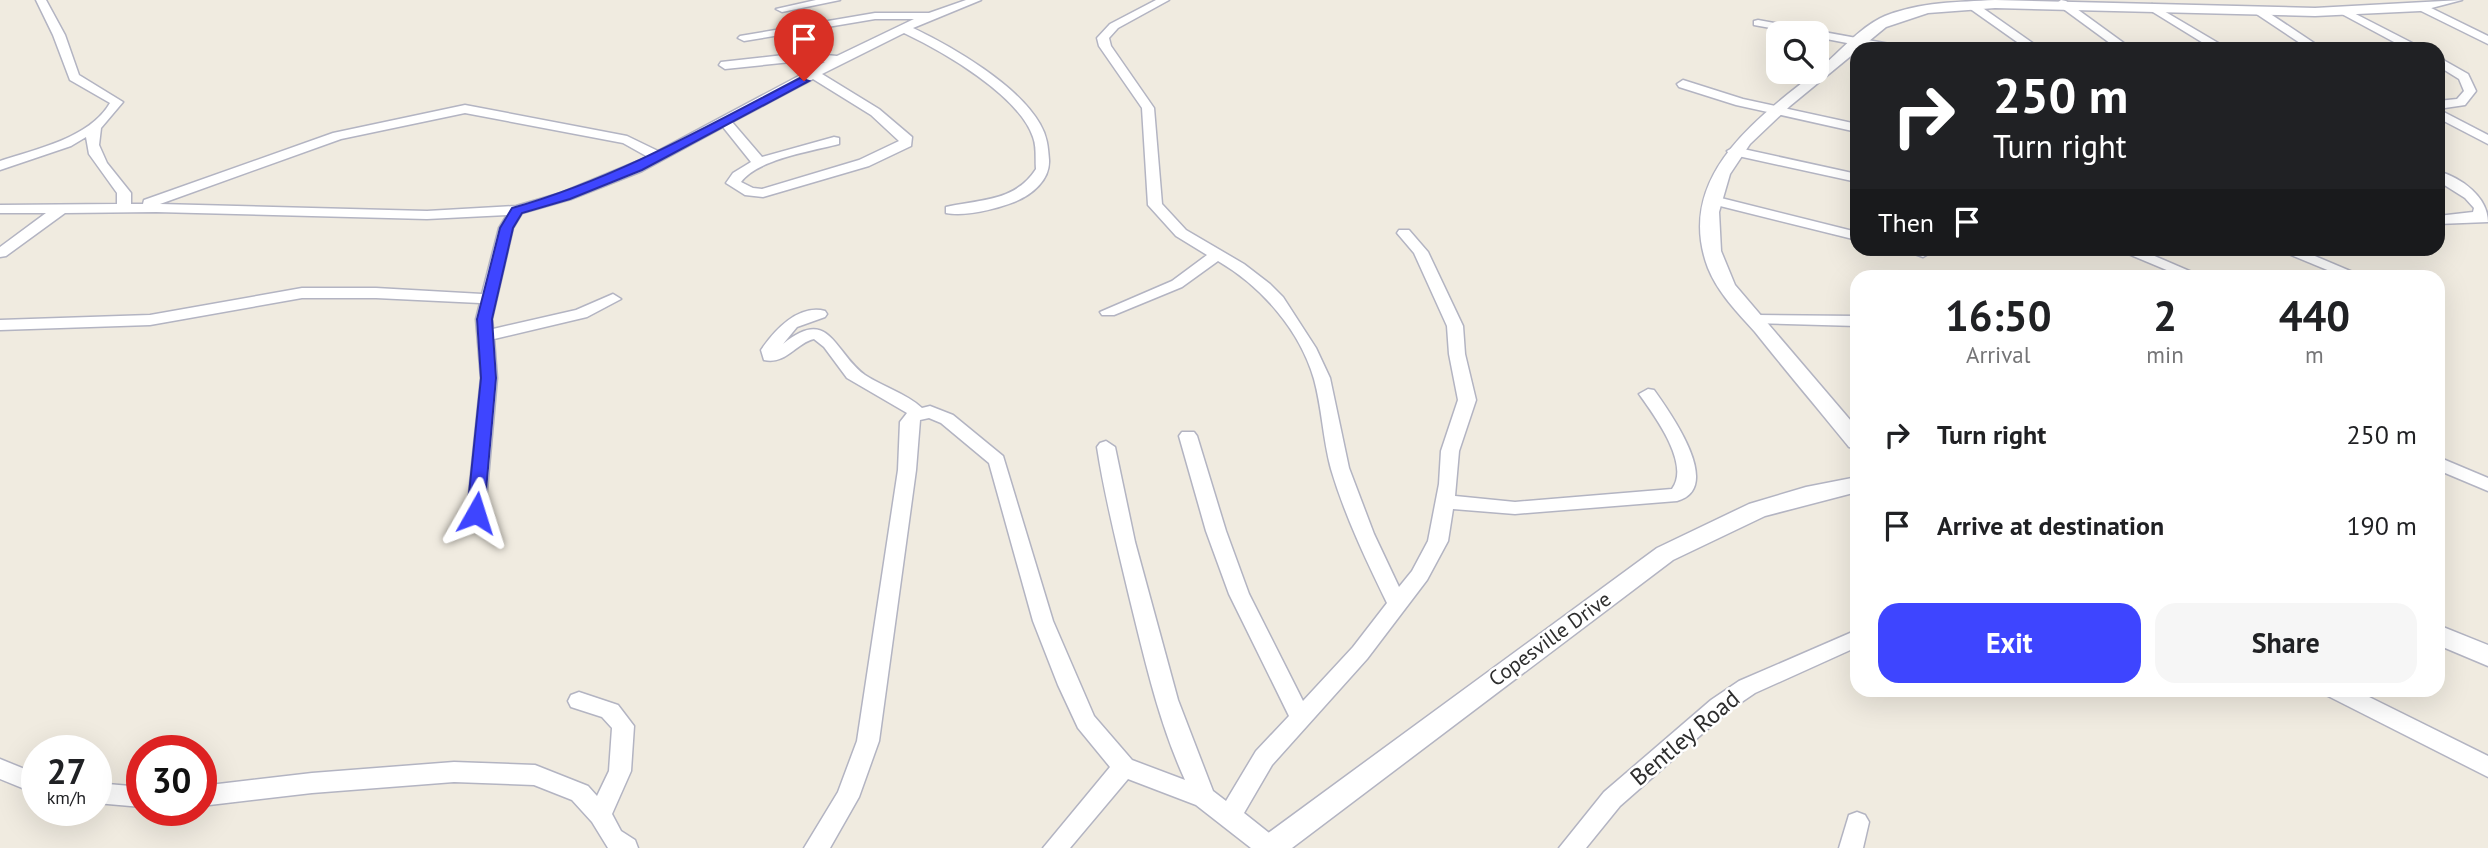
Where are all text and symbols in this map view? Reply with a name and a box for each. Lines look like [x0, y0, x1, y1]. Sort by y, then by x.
pin [774, 9, 834, 81]
icon: arrive [785, 20, 823, 58]
map controls [1766, 21, 1829, 84]
button: search [1766, 21, 1829, 84]
text: 250 m [1993, 63, 2128, 127]
icon: right [1878, 70, 1969, 161]
text: Turn right [1993, 125, 2127, 167]
icon: arrive [1948, 203, 1986, 241]
text: Then [1878, 206, 1934, 239]
text: 16:50 [1945, 288, 2051, 343]
text: 2 [2153, 288, 2177, 343]
text: 440 [2279, 288, 2350, 343]
text: Arrival [1966, 340, 2030, 369]
text: min [2146, 340, 2184, 369]
text: m [2305, 340, 2324, 369]
icon: right [1878, 416, 1916, 454]
text: Turn right [1937, 418, 2046, 451]
text: 250 m [2346, 418, 2417, 451]
position arrow [439, 476, 513, 550]
icon: arrive [1878, 507, 1916, 545]
text: Arrive at destination [1937, 509, 2164, 542]
text: 190 m [2346, 509, 2417, 542]
street label: Copesville Drive [1483, 585, 1616, 692]
button: Exit [1878, 603, 2141, 683]
button: Share [2155, 603, 2417, 683]
street label: Bentley Road [1624, 683, 1746, 792]
speed limit sign: 30 [126, 735, 217, 826]
text: 27 [47, 748, 86, 794]
text: km/h [47, 786, 86, 809]

